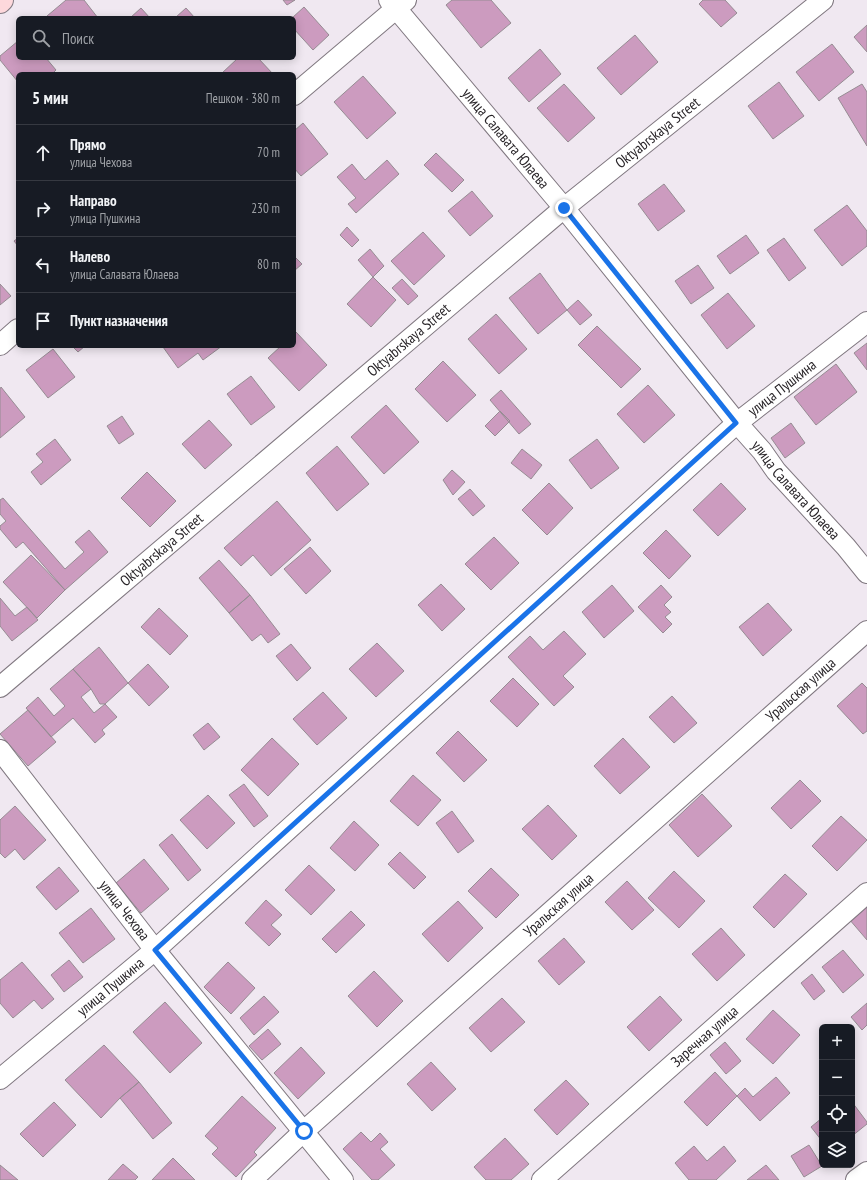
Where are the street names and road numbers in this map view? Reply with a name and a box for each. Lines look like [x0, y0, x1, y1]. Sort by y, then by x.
street label: улица Салавата Юлаева [458, 84, 554, 192]
street label: Oktyabrskaya Street [611, 93, 704, 172]
street label: Oktyabrskaya Street [363, 299, 454, 380]
street label: улица Пушкина [744, 355, 820, 420]
street label: улица Салавата Юлаева [748, 436, 844, 543]
street label: Oktyabrskaya Street [116, 509, 207, 590]
street label: Уральская улица [762, 653, 839, 725]
street label: Уральская улица [519, 868, 597, 941]
street label: улица Чехова [95, 876, 154, 944]
street label: улица Пушкина [73, 953, 148, 1020]
street label: Заречная улица [667, 1001, 742, 1071]

